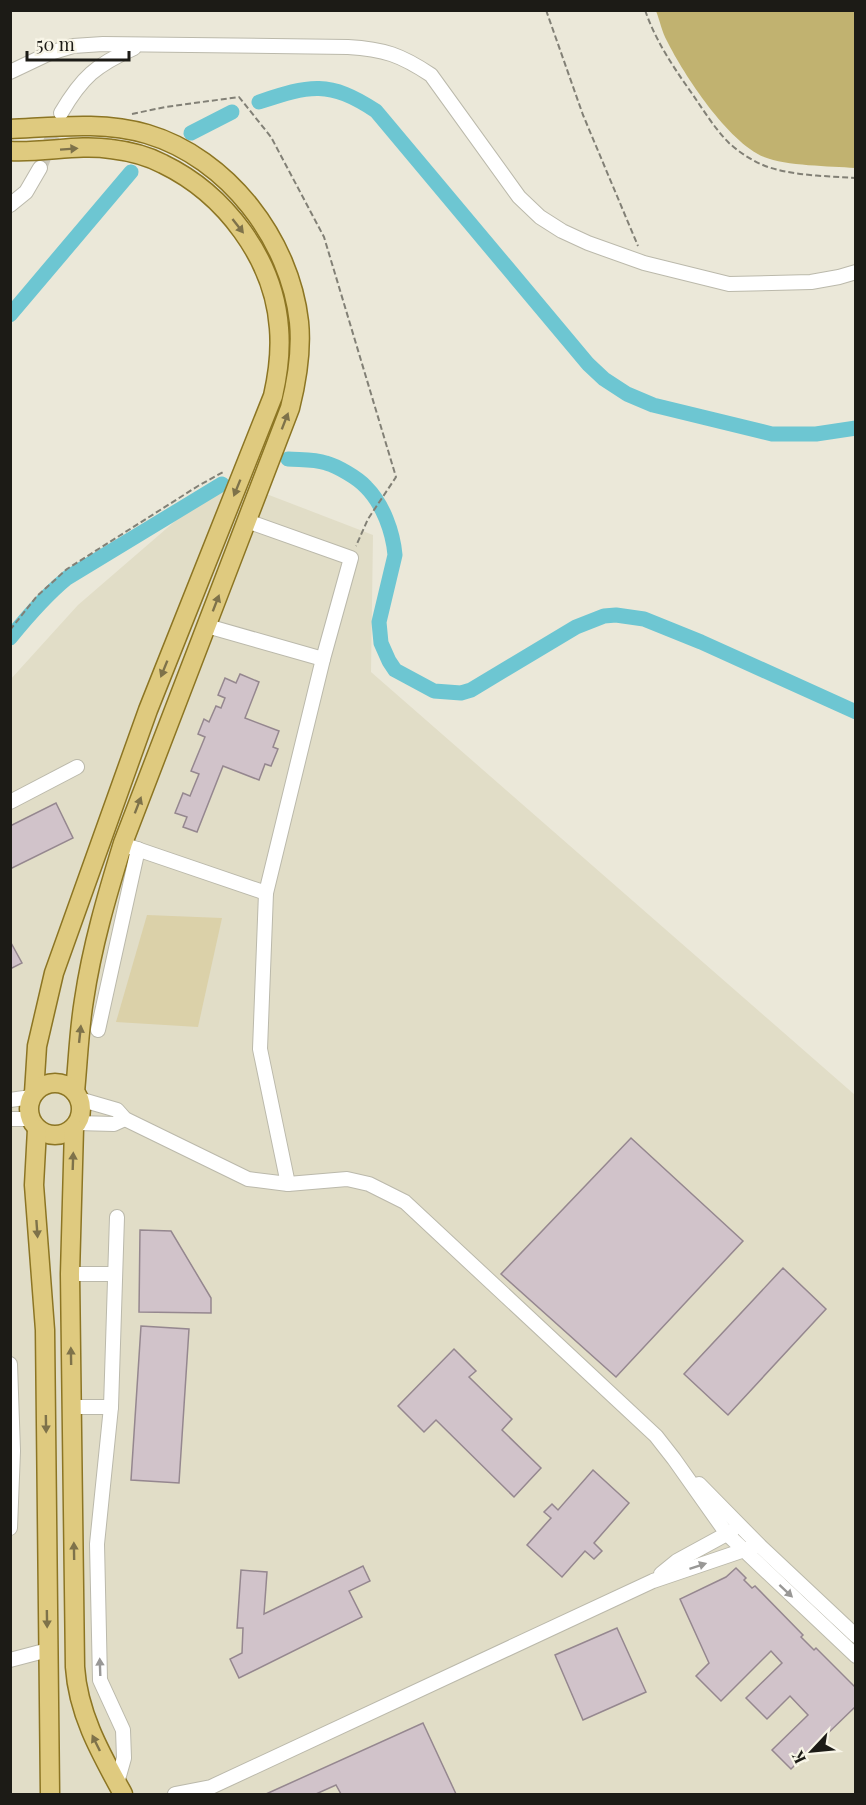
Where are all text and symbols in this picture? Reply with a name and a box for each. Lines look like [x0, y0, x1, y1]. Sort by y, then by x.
scale bar [27, 24, 129, 62]
text: 50 m [36, 32, 75, 56]
one-way arrow [59, 144, 78, 153]
one-way arrow [232, 218, 245, 234]
one-way arrow [281, 412, 290, 430]
one-way arrow [232, 480, 242, 498]
one-way arrow [211, 594, 221, 612]
one-way arrow [159, 661, 169, 679]
one-way arrow [134, 795, 144, 813]
one-way arrow [76, 1024, 85, 1043]
one-way arrow [68, 1152, 78, 1171]
one-way arrow [33, 1220, 42, 1239]
one-way arrow [66, 1347, 76, 1366]
one-way arrow [41, 1414, 51, 1433]
one-way arrow [69, 1542, 78, 1561]
one-way arrow [689, 1560, 707, 1570]
one-way arrow [778, 1583, 792, 1597]
one-way arrow [43, 1609, 52, 1628]
one-way arrow [95, 1658, 105, 1677]
north arrow [782, 1721, 842, 1781]
one-way arrow [92, 1734, 101, 1751]
text: K [786, 1748, 810, 1768]

